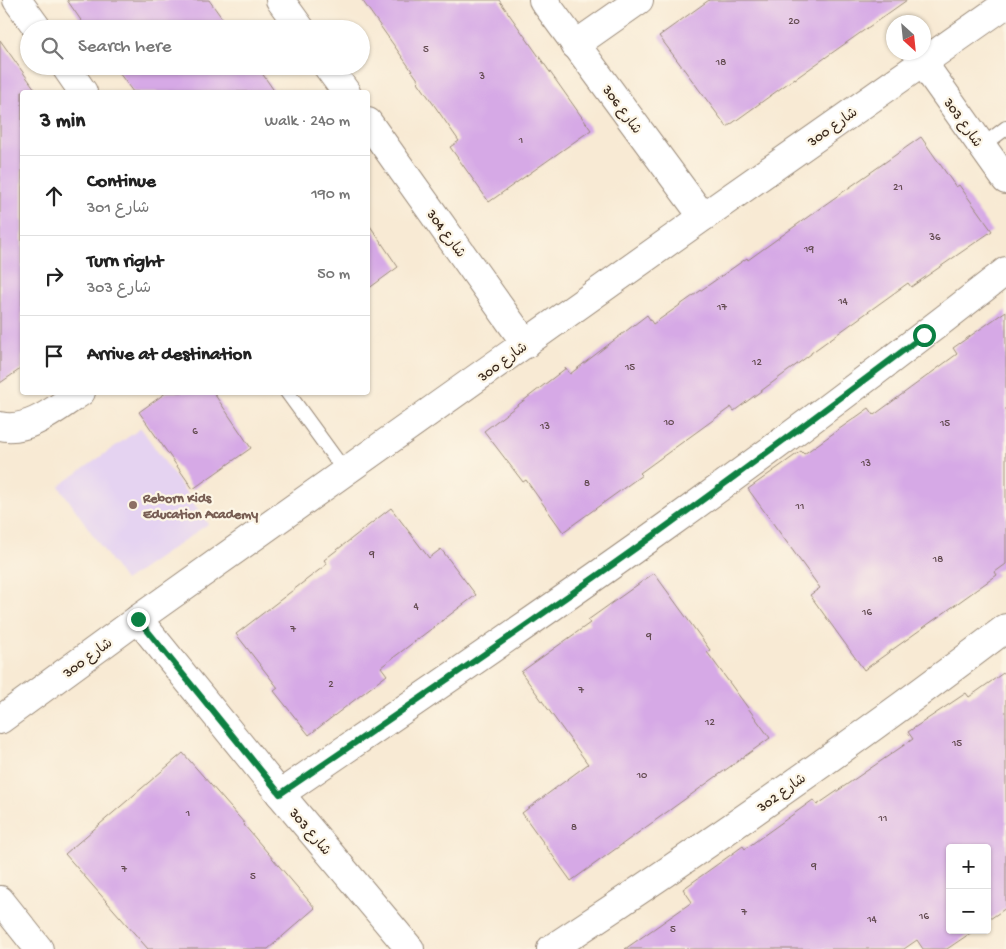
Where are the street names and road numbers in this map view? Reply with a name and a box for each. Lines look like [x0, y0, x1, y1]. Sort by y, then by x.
street label: شارع 306 [597, 82, 644, 138]
street label: شارع 303 [938, 95, 985, 151]
street label: شارع 300 [804, 105, 862, 152]
street label: شارع 304 [421, 206, 468, 262]
street label: شارع 300 [475, 339, 531, 387]
street label: شارع 300 [60, 635, 116, 683]
street label: شارع 302 [754, 771, 810, 818]
street label: شارع 303 [284, 805, 334, 860]

